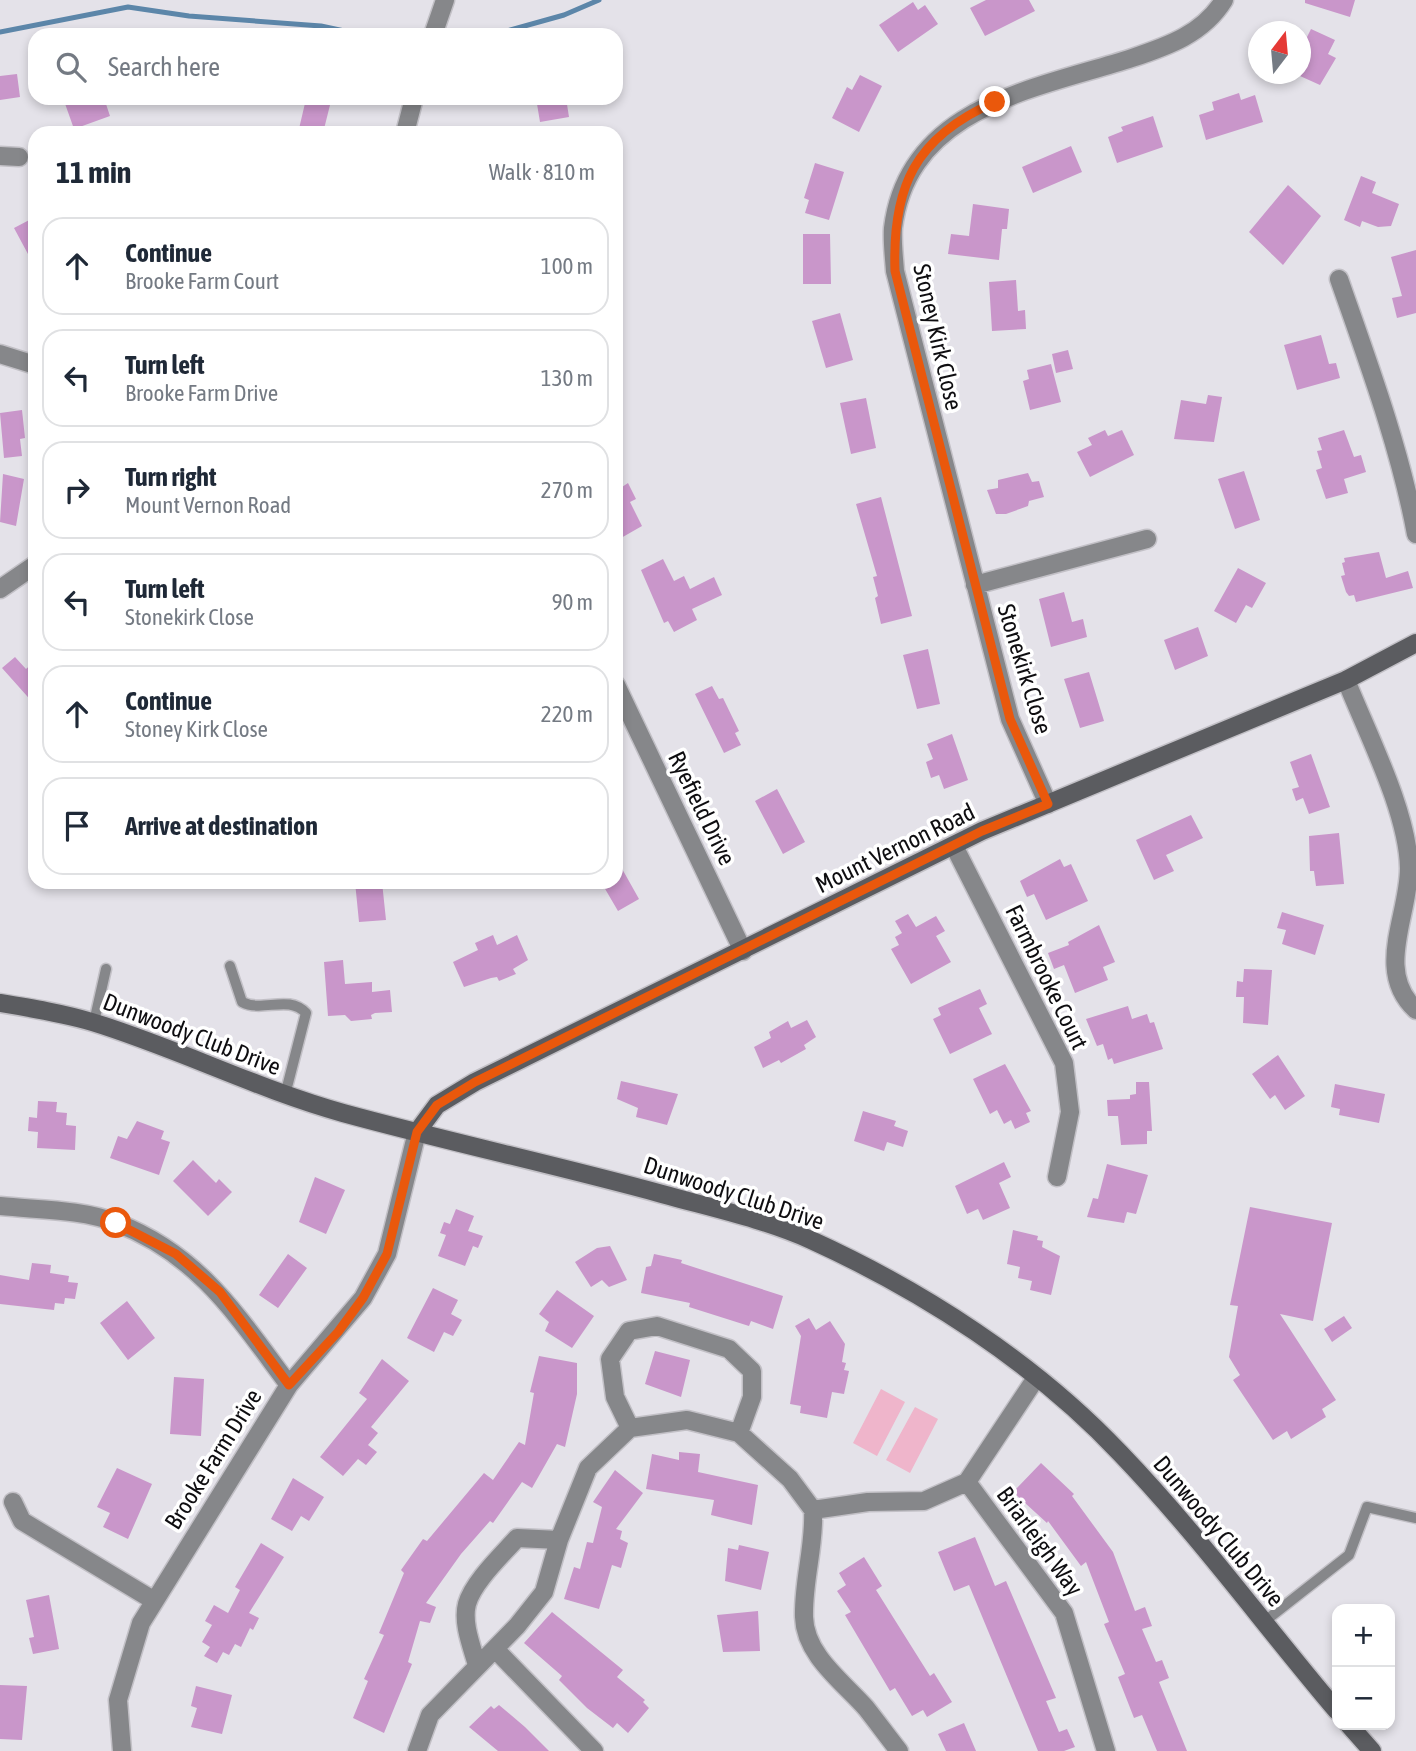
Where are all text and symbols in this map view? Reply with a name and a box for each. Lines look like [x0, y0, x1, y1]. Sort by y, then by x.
north arrow [1248, 21, 1311, 84]
search box [28, 28, 623, 105]
icon: search [52, 48, 90, 86]
text: Search here [108, 52, 220, 82]
route end [979, 86, 1010, 117]
text: 11 min [56, 155, 131, 189]
text: Walk · 810 m [489, 159, 595, 185]
text: Continue [125, 238, 212, 268]
icon: ahead [58, 247, 96, 285]
text: 100 m [541, 253, 593, 279]
street label: Stoney Kirk Close [908, 261, 968, 413]
text: Brooke Farm Court [125, 268, 279, 294]
text: Turn left [125, 350, 205, 380]
icon: left [58, 359, 96, 397]
text: 130 m [541, 365, 593, 391]
text: Brooke Farm Drive [125, 380, 278, 406]
text: Turn right [125, 462, 216, 492]
icon: right [58, 471, 96, 509]
text: 270 m [541, 477, 593, 503]
text: Mount Vernon Road [125, 492, 291, 518]
text: Turn left [125, 574, 205, 604]
icon: left [58, 583, 96, 621]
text: 90 m [552, 589, 593, 615]
street label: Stonekirk Close [992, 601, 1058, 737]
text: Stonekirk Close [125, 604, 254, 630]
text: Continue [125, 686, 212, 716]
icon: ahead [58, 695, 96, 733]
text: 220 m [541, 701, 593, 727]
text: Stoney Kirk Close [125, 716, 268, 742]
street label: Ryefield Drive [663, 747, 741, 869]
street label: Mount Vernon Road [811, 798, 979, 898]
icon: arrive [58, 807, 96, 845]
text: Arrive at destination [125, 811, 318, 841]
street label: Farmbrooke Court [1000, 900, 1094, 1054]
street label: Dunwoody Club Drive [99, 988, 285, 1080]
street label: Dunwoody Club Drive [640, 1151, 828, 1235]
route start [100, 1207, 131, 1238]
street label: Brooke Farm Drive [159, 1384, 267, 1534]
street label: Dunwoody Club Drive [1148, 1450, 1290, 1612]
street label: Briarleigh Way [992, 1481, 1089, 1601]
map controls [1332, 1604, 1395, 1730]
button: + [1332, 1604, 1395, 1667]
button: − [1332, 1667, 1395, 1730]

